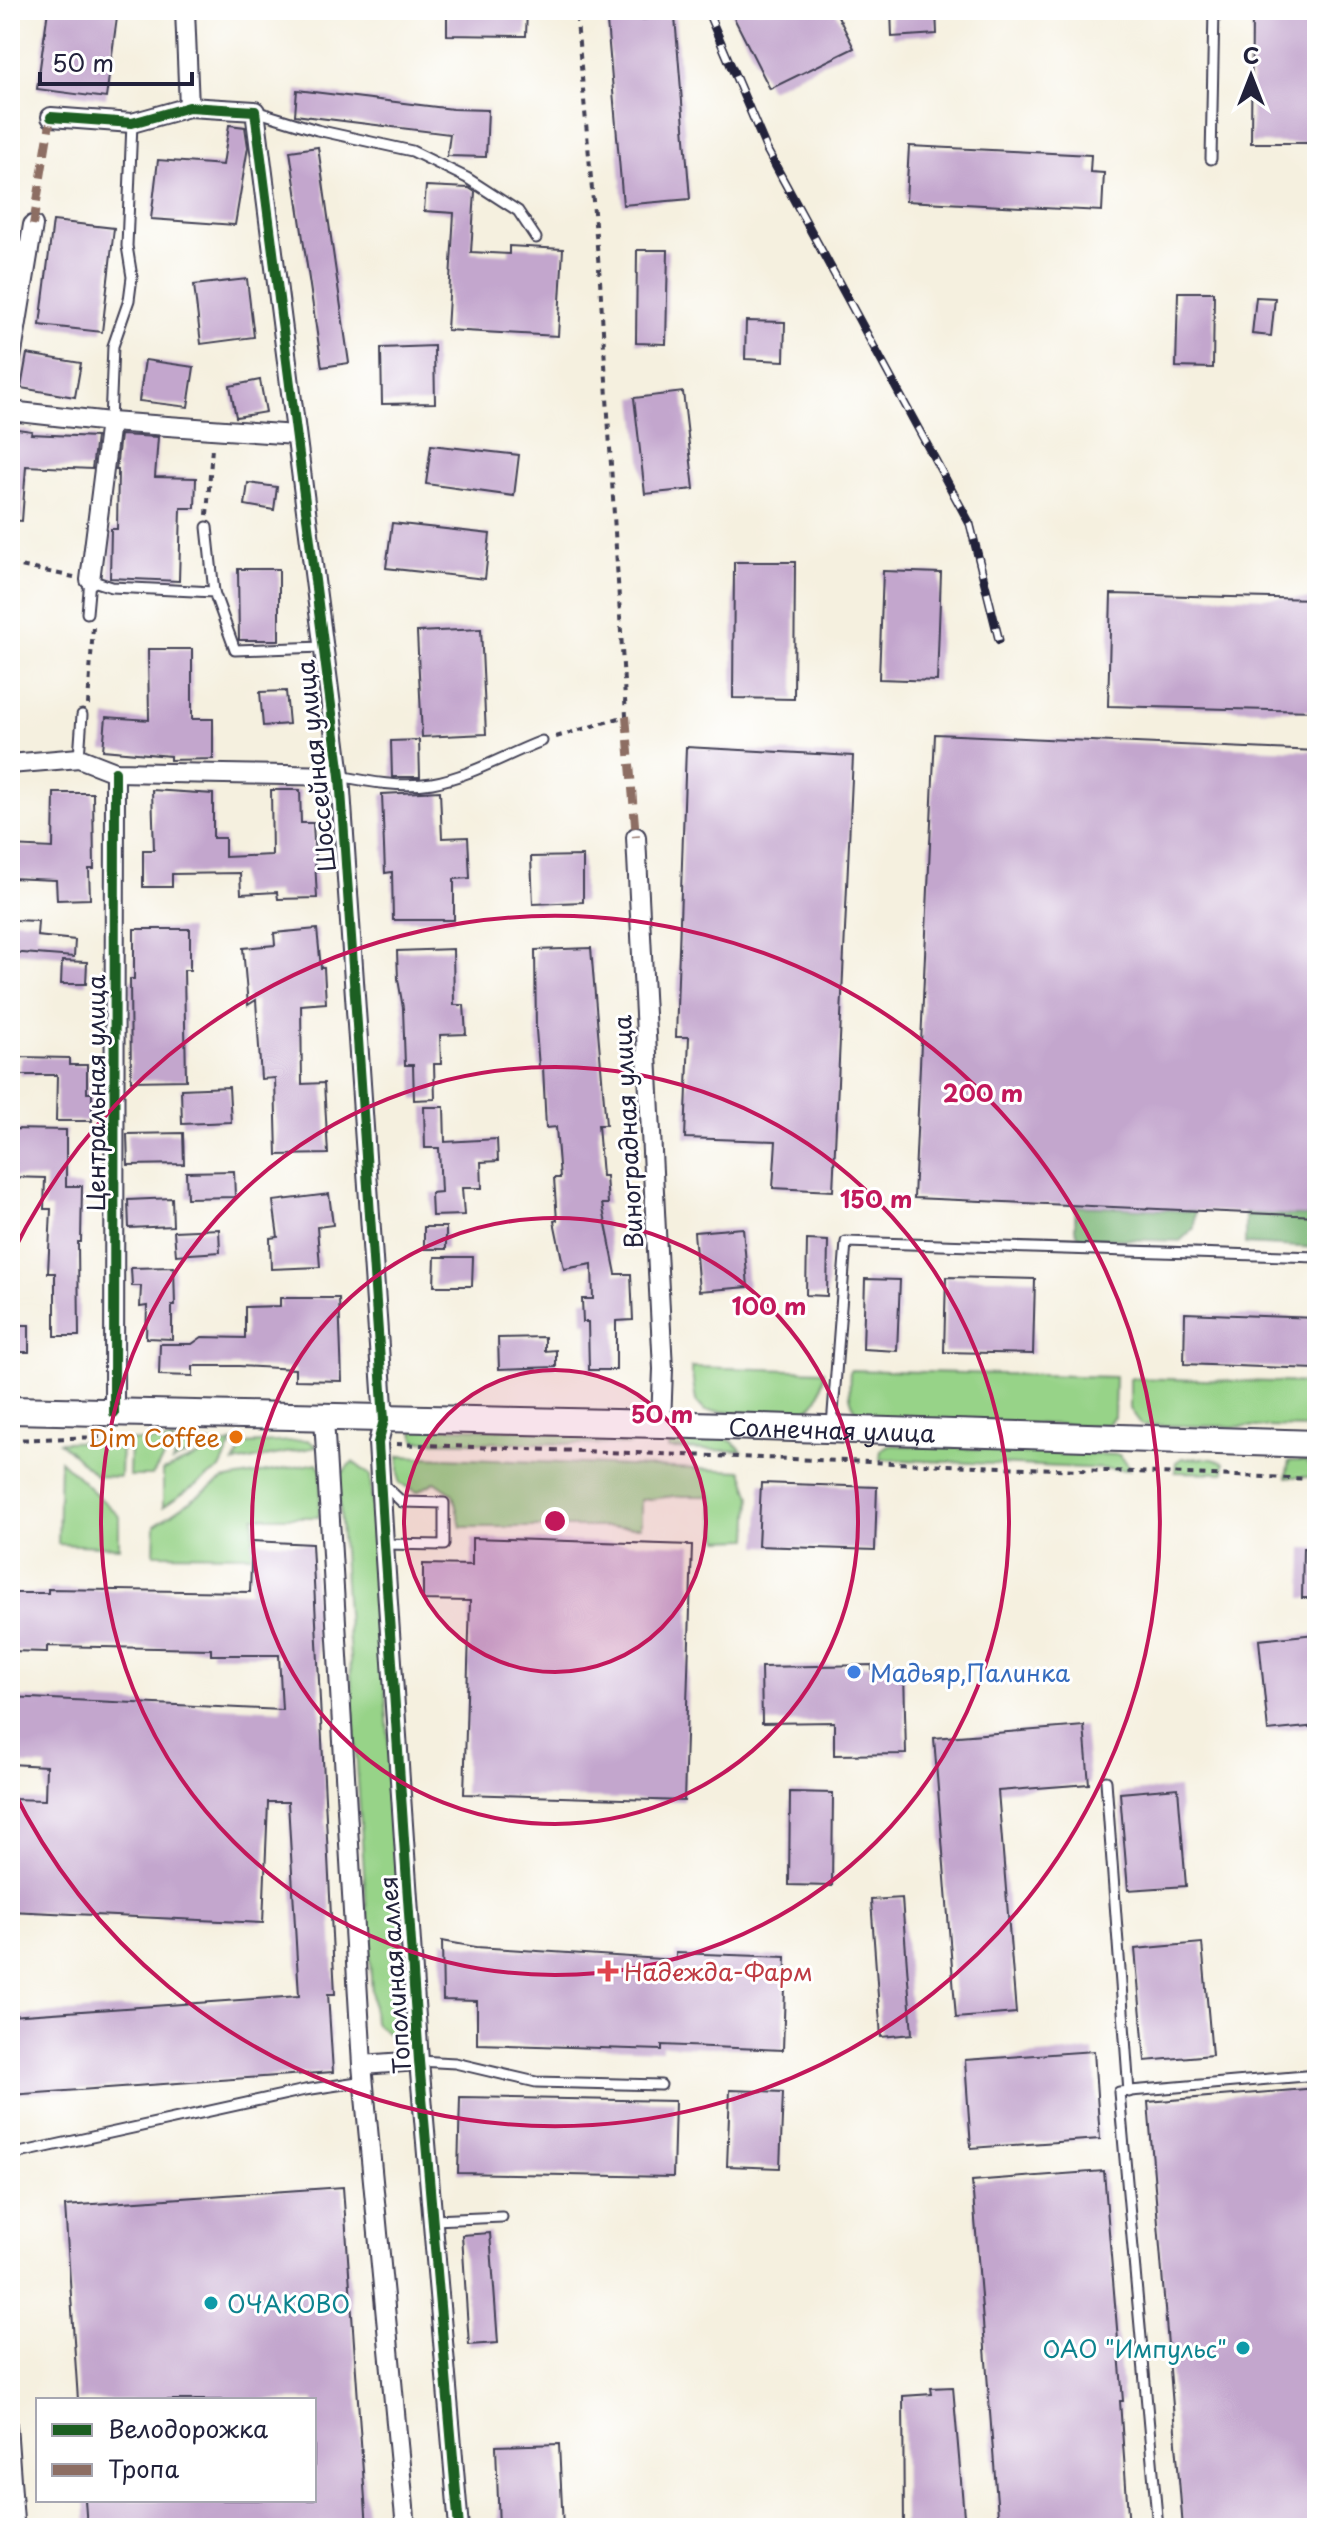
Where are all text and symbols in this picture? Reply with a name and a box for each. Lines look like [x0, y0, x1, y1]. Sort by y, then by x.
scale bar [40, 36, 192, 86]
north arrow [1211, 36, 1291, 116]
text: С [1243, 38, 1259, 71]
text: 50 m [52, 44, 114, 80]
street label: Шоссейная улица [286, 658, 344, 874]
street label: Центральная улица [77, 975, 113, 1211]
street label: Виноградная улица [603, 1014, 651, 1250]
text: 200 m [943, 1074, 1023, 1110]
text: 150 m [840, 1180, 912, 1216]
text: 100 m [732, 1287, 806, 1323]
text: 50 m [631, 1395, 693, 1431]
street label: Солнечная улица [728, 1408, 936, 1450]
place label: Dim Coffee [88, 1419, 220, 1455]
marker: Dim Coffee [227, 1428, 245, 1446]
centre of rings [541, 1507, 569, 1535]
place label: Мадьяр,Палинка [870, 1654, 1070, 1690]
marker: Мадьяр,Палинка [845, 1663, 863, 1681]
street label: Тополиная аллея [369, 1875, 419, 2075]
place label: Надежда-Фарм [624, 1953, 813, 1989]
marker: Надежда-Фарм [599, 1962, 617, 1980]
place label: ОЧАКОВО [227, 2285, 350, 2321]
marker: ОЧАКОВО [202, 2294, 220, 2312]
place label: ОАО "Импульс" [1042, 2330, 1227, 2366]
marker: ОАО "Импульс" [1234, 2339, 1252, 2357]
legend [36, 2398, 316, 2502]
text: Велодорожка [108, 2410, 268, 2446]
text: Тропа [108, 2450, 179, 2486]

